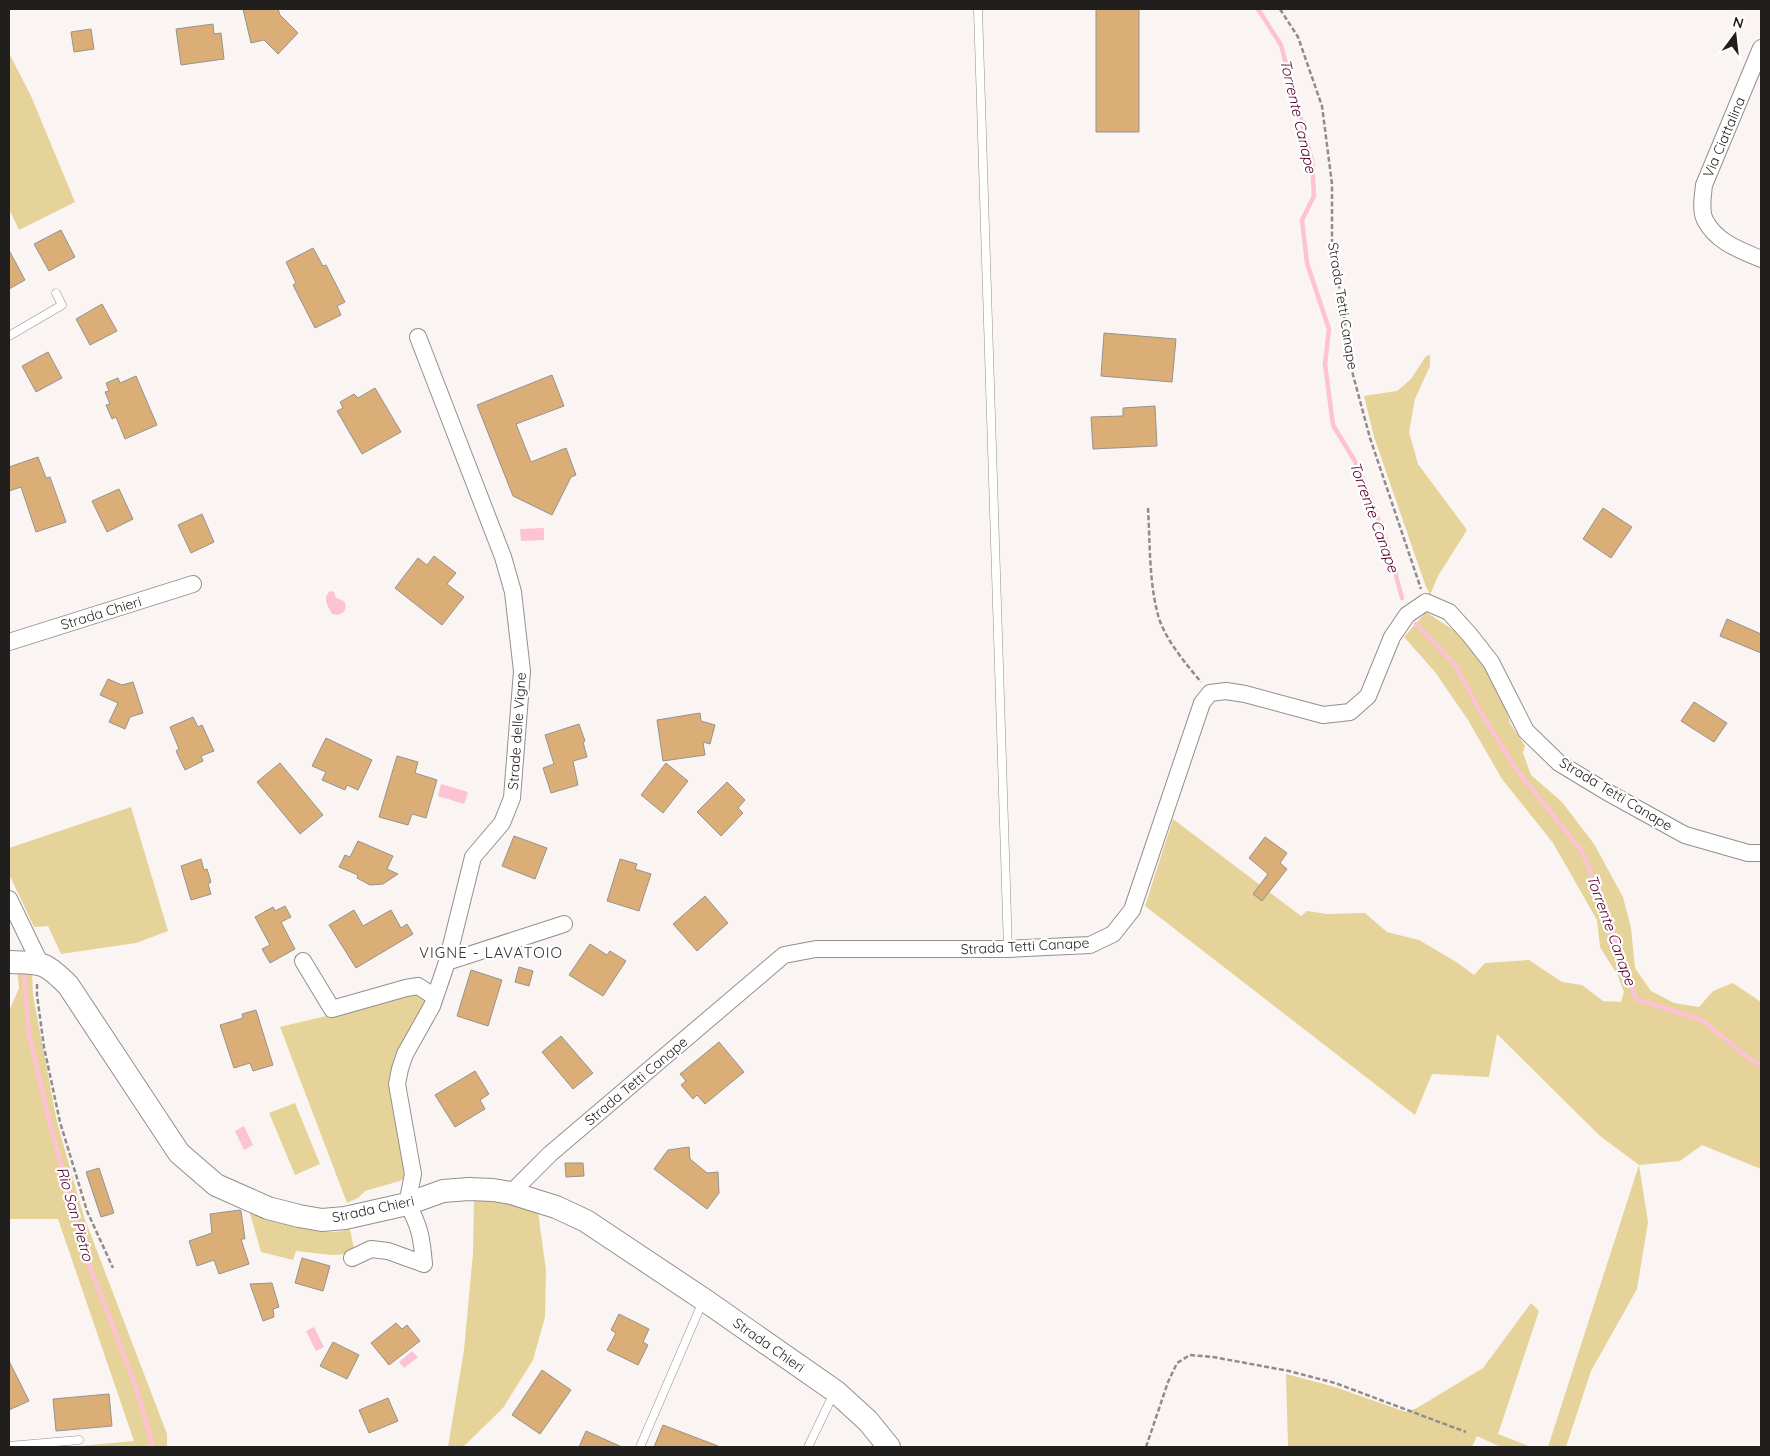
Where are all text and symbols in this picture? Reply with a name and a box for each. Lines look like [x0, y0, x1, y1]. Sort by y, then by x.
north arrow [1710, 10, 1760, 60]
text: N [1731, 12, 1746, 32]
water label: Torrente Canape [1276, 57, 1321, 175]
street label: Via Ciattalina [1699, 94, 1749, 180]
street label: Strada Tetti Canape [1324, 241, 1362, 371]
water label: Torrente Canape [1346, 459, 1403, 575]
street label: Strada Chieri [58, 592, 144, 634]
street label: Strade delle Vigne [504, 671, 530, 790]
street label: Strada Tetti Canape [1556, 753, 1676, 835]
water label: Torrente Canape [1583, 872, 1640, 988]
street label: Strada Tetti Canape [960, 934, 1090, 958]
district label: VIGNE - LAVATOIO [419, 943, 563, 962]
street label: Strada Tetti Canape [581, 1033, 691, 1129]
water label: Rio San Pietro [53, 1165, 98, 1264]
street label: Strada Chieri [330, 1192, 416, 1226]
street label: Strada Chieri [730, 1314, 808, 1376]

